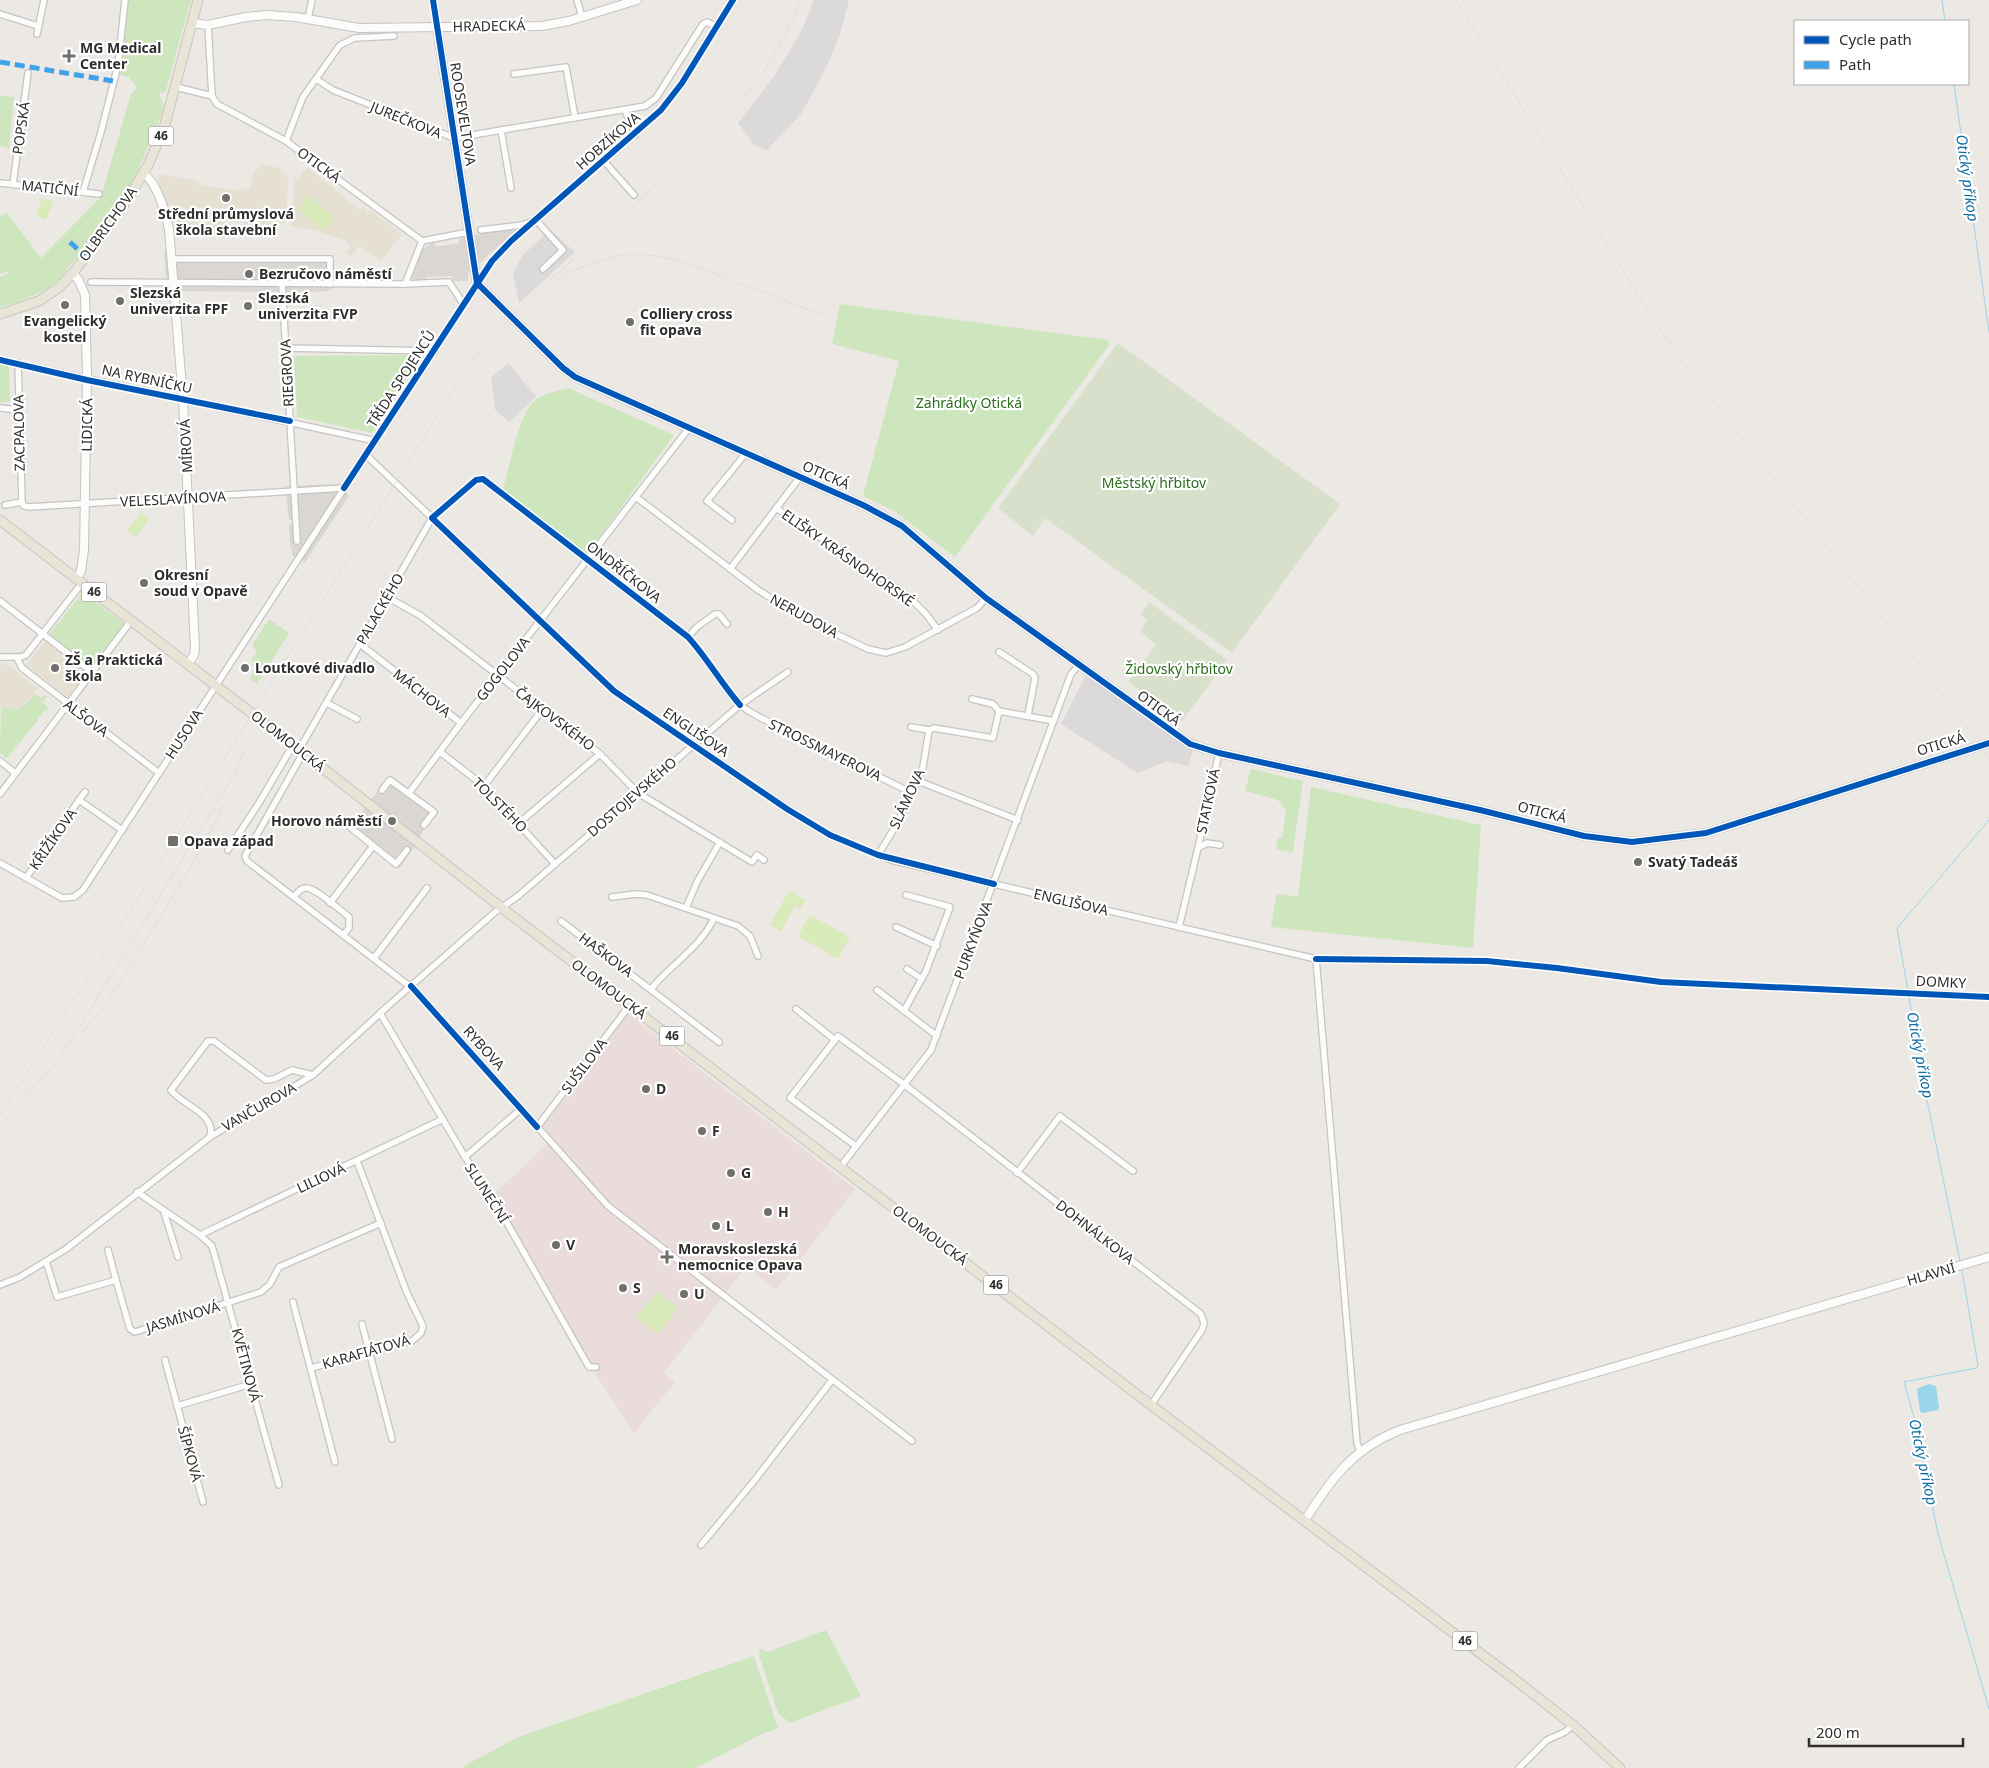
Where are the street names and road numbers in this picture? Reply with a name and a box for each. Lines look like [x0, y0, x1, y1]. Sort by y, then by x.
street label: HRADECKÁ [453, 15, 525, 36]
street label: ROOSEVELTOVA [446, 61, 481, 167]
street label: JUREČKOVA [366, 96, 445, 142]
street label: POPSKÁ [7, 100, 34, 156]
street label: HOBZÍKOVA [572, 107, 644, 174]
road number: 46 [148, 126, 174, 146]
street label: OTICKÁ [294, 142, 345, 187]
street label: MATIČNÍ [20, 175, 80, 200]
street label: OLBRICHOVA [74, 183, 141, 265]
street label: TŘÍDA SPOJENCŮ [362, 327, 439, 431]
street label: RIEGROVA [275, 339, 298, 407]
street label: NA RYBNÍČKU [100, 360, 194, 397]
street label: ZACPALOVA [8, 394, 29, 472]
street label: LIDICKÁ [77, 398, 96, 452]
street label: MÍROVÁ [175, 419, 196, 473]
street label: OTICKÁ [800, 456, 853, 493]
street label: VELESLAVÍNOVA [120, 486, 226, 511]
street label: ELIŠKY KRÁSNOHORSKÉ [778, 505, 918, 611]
street label: ONDŘÍČKOVA [583, 536, 666, 607]
street label: PALACKÉHO [352, 570, 408, 648]
road number: 46 [82, 582, 106, 602]
street label: NERUDOVA [767, 589, 842, 642]
street label: GOGOLOVA [471, 633, 534, 705]
street label: MÁCHOVA [390, 664, 455, 721]
street label: ČAJKOVSKÉHO [512, 682, 599, 755]
street label: OTICKÁ [1134, 685, 1185, 730]
street label: ALŠOVA [60, 694, 113, 741]
street label: ENGLIŠOVA [659, 702, 733, 761]
street label: HUSOVA [160, 705, 207, 762]
street label: OLOMOUCKÁ [247, 706, 329, 776]
street label: STROSSMAYEROVA [766, 714, 885, 785]
street label: OTICKÁ [1914, 727, 1967, 760]
street label: DOSTOJEVSKÉHO [583, 752, 680, 841]
street label: SLÁMOVA [884, 766, 929, 832]
street label: STATKOVÁ [1191, 766, 1224, 835]
street label: TOLSTÉHO [469, 773, 532, 836]
street label: OTICKÁ [1516, 796, 1568, 827]
street label: KŘIŽÍKOVA [24, 804, 81, 873]
street label: ENGLIŠOVA [1032, 884, 1110, 919]
street label: PURKYŇOVA [949, 898, 996, 982]
street label: HAŠKOVA [575, 928, 637, 981]
street label: OLOMOUCKÁ [568, 954, 651, 1023]
street label: DOMKY [1915, 971, 1967, 992]
street label: RYBOVA [459, 1021, 509, 1074]
road number: 46 [660, 1026, 684, 1046]
street label: SUŠILOVA [556, 1034, 611, 1097]
street label: VANČUROVA [218, 1078, 299, 1135]
street label: LILIOVÁ [293, 1158, 348, 1197]
street label: SLUNEČNÍ [461, 1159, 514, 1227]
street label: DOHNÁLKOVA [1052, 1195, 1138, 1268]
street label: OLOMOUCKÁ [889, 1200, 972, 1269]
street label: HLAVNÍ [1904, 1257, 1958, 1290]
road number: 46 [984, 1276, 1008, 1294]
street label: JASMÍNOVÁ [142, 1296, 222, 1337]
street label: KVĚTINOVÁ [228, 1326, 265, 1404]
street label: KARAFIÁTOVÁ [320, 1330, 412, 1373]
street label: ŠÍPKOVÁ [174, 1424, 207, 1484]
road number: 46 [1452, 1632, 1478, 1650]

